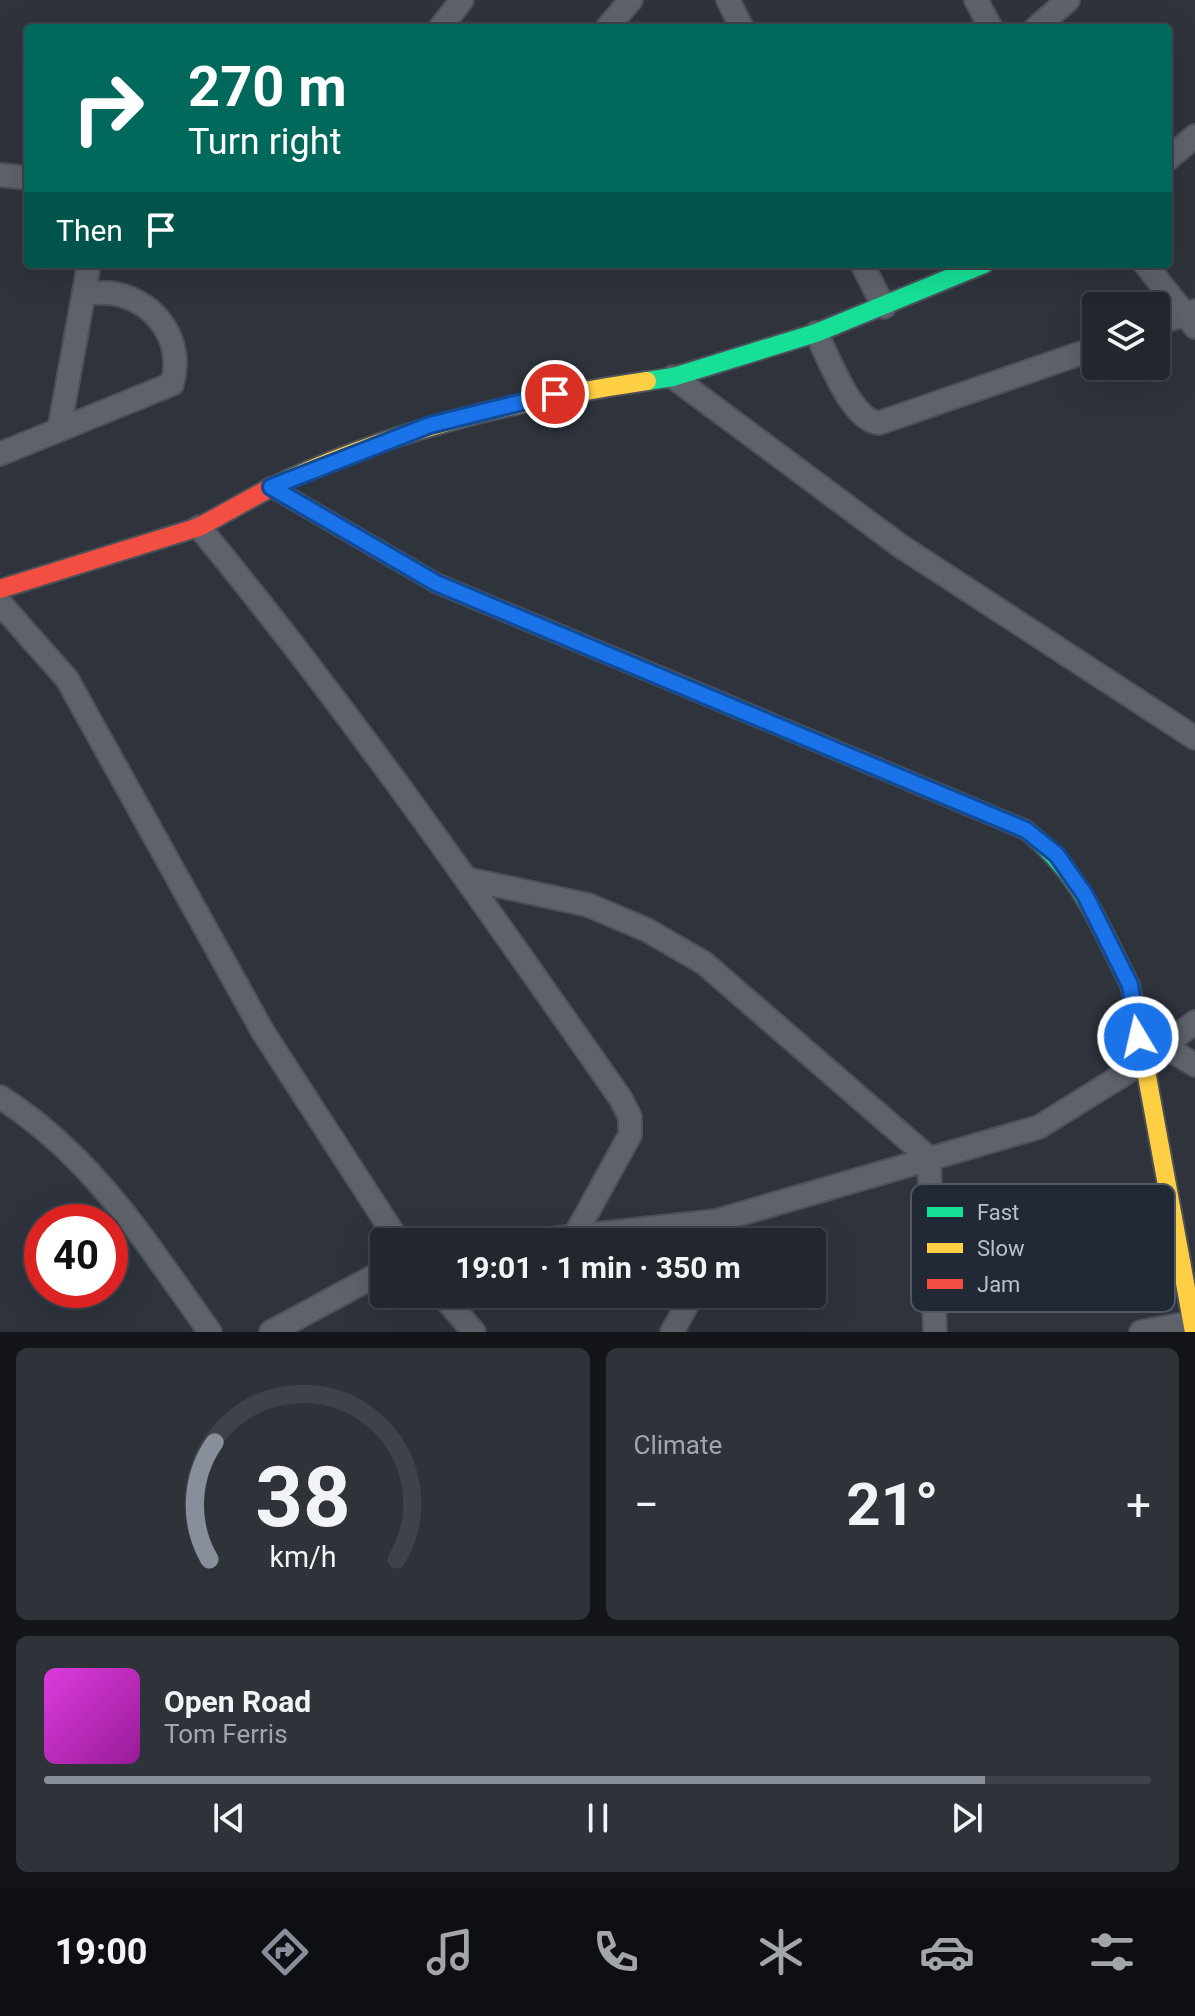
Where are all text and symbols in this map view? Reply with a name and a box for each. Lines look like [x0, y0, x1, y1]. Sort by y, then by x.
text: 270 m [188, 54, 347, 120]
icon: right [56, 56, 160, 160]
text: Turn right [188, 121, 341, 163]
icon: arrive [139, 208, 183, 252]
text: Then [56, 213, 123, 248]
map controls [1082, 292, 1170, 380]
button: layers [1082, 292, 1170, 380]
pin [521, 360, 589, 428]
icon: arrive [533, 372, 577, 416]
position arrow [1096, 995, 1180, 1079]
legend [911, 1184, 1175, 1312]
text: Fast [977, 1200, 1019, 1225]
speed limit sign: 40 [24, 1204, 128, 1308]
text: Slow [977, 1236, 1025, 1261]
text: 19:01 · 1 min · 350 m [455, 1250, 741, 1285]
text: Jam [977, 1272, 1020, 1297]
text: Climate [634, 1430, 722, 1460]
text: 38 [255, 1449, 350, 1546]
text: 21° [846, 1469, 938, 1540]
text: − [634, 1479, 659, 1531]
text: + [1126, 1479, 1151, 1531]
text: km/h [269, 1540, 336, 1574]
text: Open Road [164, 1684, 311, 1719]
text: Tom Ferris [164, 1719, 288, 1749]
icon: previous [207, 1796, 251, 1840]
icon: pause [576, 1796, 620, 1840]
icon: next [945, 1796, 989, 1840]
icon: directions [257, 1924, 313, 1980]
icon: music [422, 1924, 478, 1980]
icon: phone [588, 1924, 644, 1980]
icon: climate [753, 1924, 809, 1980]
icon: car [919, 1924, 975, 1980]
icon: filters [1084, 1924, 1140, 1980]
text: 19:00 [55, 1931, 147, 1973]

